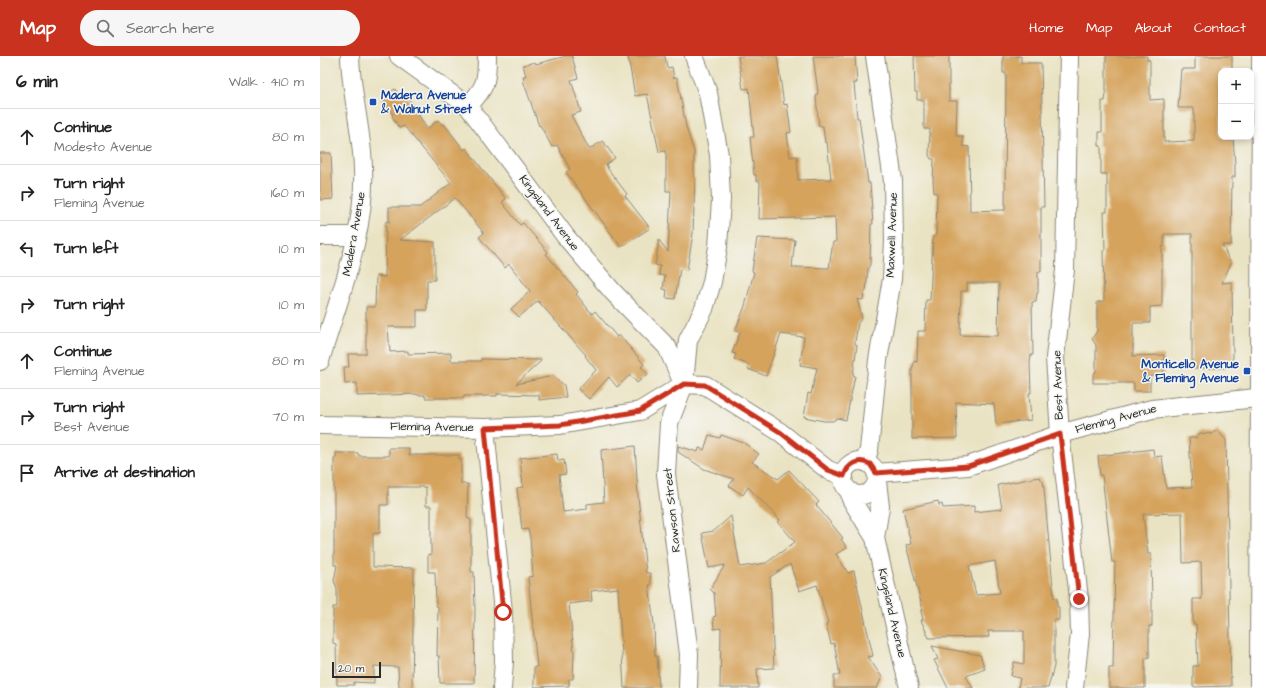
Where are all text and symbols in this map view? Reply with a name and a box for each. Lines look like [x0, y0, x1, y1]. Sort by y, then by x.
search box [80, 10, 360, 46]
text: Map [20, 15, 56, 42]
icon: search [94, 17, 116, 39]
text: Search here [126, 18, 215, 39]
text: Home [1029, 18, 1064, 38]
text: Map [1086, 18, 1112, 38]
text: About [1134, 18, 1172, 38]
text: Contact [1194, 18, 1246, 38]
map controls [1218, 68, 1254, 140]
button: + [1218, 68, 1254, 104]
text: 6 min [16, 70, 58, 94]
text: Walk · 410 m [229, 73, 304, 91]
place label: Madera Avenue & Walnut Street [380, 87, 472, 118]
marker: Madera Avenue & Walnut Street [368, 97, 378, 107]
button: − [1218, 104, 1254, 140]
text: Continue [54, 117, 112, 138]
icon: ahead [16, 126, 38, 148]
text: 80 m [272, 128, 304, 146]
text: Modesto Avenue [54, 138, 152, 156]
street label: Kingsland Avenue [514, 171, 584, 256]
text: Turn right [54, 173, 125, 194]
icon: right [16, 182, 38, 204]
text: 160 m [271, 184, 304, 202]
street label: Madera Avenue [338, 190, 370, 277]
street label: Maxwell Avenue [882, 192, 902, 278]
text: Fleming Avenue [54, 194, 145, 212]
icon: left [16, 238, 38, 260]
text: Turn left [54, 238, 118, 259]
text: 10 m [279, 240, 304, 258]
icon: right [16, 294, 38, 316]
text: Turn right [54, 294, 125, 315]
text: 10 m [279, 296, 304, 314]
text: Continue [54, 341, 112, 362]
street label: Best Avenue [1048, 349, 1068, 420]
icon: ahead [16, 350, 38, 372]
text: 80 m [272, 352, 304, 370]
place label: Monticello Avenue & Fleming Avenue [1141, 356, 1240, 389]
text: Fleming Avenue [54, 362, 145, 380]
marker: Monticello Avenue & Fleming Avenue [1242, 366, 1252, 376]
text: Turn right [54, 397, 125, 418]
street label: Fleming Avenue [1073, 400, 1159, 439]
icon: right [16, 406, 38, 428]
text: 70 m [272, 408, 304, 426]
text: Best Avenue [54, 418, 130, 436]
street label: Fleming Avenue [390, 418, 475, 437]
icon: arrive [16, 462, 38, 484]
text: Arrive at destination [54, 462, 195, 483]
street label: Rawson Street [659, 467, 685, 553]
street label: Kingsland Avenue [872, 567, 911, 660]
route end [1070, 590, 1088, 608]
route start [494, 603, 512, 621]
scale bar [332, 660, 381, 679]
text: 20 m [338, 661, 364, 676]

